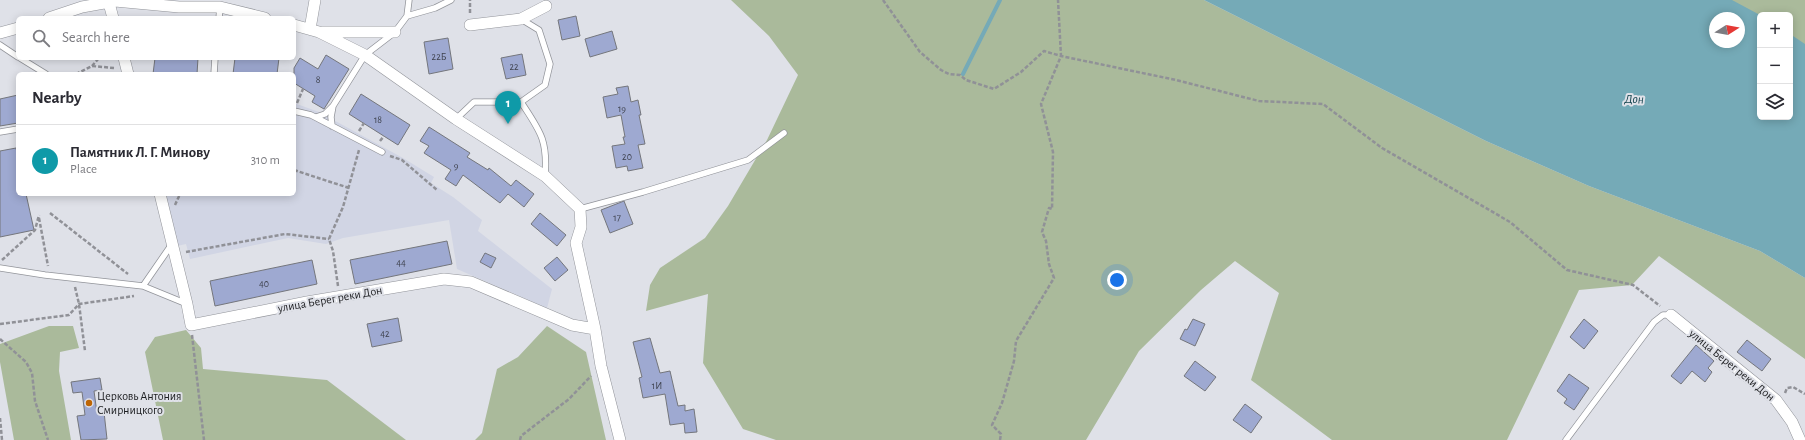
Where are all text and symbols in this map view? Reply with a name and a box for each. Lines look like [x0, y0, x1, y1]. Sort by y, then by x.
north arrow [1709, 12, 1745, 48]
map controls [1757, 12, 1793, 120]
button: + [1757, 12, 1793, 48]
search box [16, 16, 296, 60]
icon: search [30, 27, 52, 49]
text: Search here [62, 30, 130, 45]
button: − [1757, 48, 1793, 84]
house number: 22Б [432, 52, 447, 62]
house number: 22 [509, 62, 519, 72]
house number: 8 [316, 75, 321, 85]
button: layers [1757, 84, 1793, 120]
text: Nearby [32, 89, 82, 106]
pin: 1 [495, 91, 521, 124]
water label: Дон [1623, 93, 1644, 106]
house number: 19 [618, 104, 626, 114]
house number: 18 [374, 115, 382, 125]
text: Памятник Л. Г. Минову [70, 145, 210, 160]
house number: 20 [622, 152, 632, 162]
text: 1 [43, 154, 47, 167]
text: 310 m [251, 154, 280, 167]
house number: 9 [454, 161, 459, 171]
text: Place [70, 163, 97, 176]
house number: 17 [613, 213, 621, 223]
house number: 44 [396, 258, 406, 268]
your location [1107, 270, 1127, 290]
house number: 40 [259, 279, 269, 289]
street label: улица Берег реки Дон [276, 284, 383, 315]
street label: улица Берег реки Дон [1686, 326, 1777, 404]
house number: 42 [380, 329, 390, 339]
house number: 1И [652, 381, 662, 391]
place label: Церковь Антония Смирницкого [97, 390, 182, 416]
marker: Церковь Антония Смирницкого [84, 398, 94, 408]

